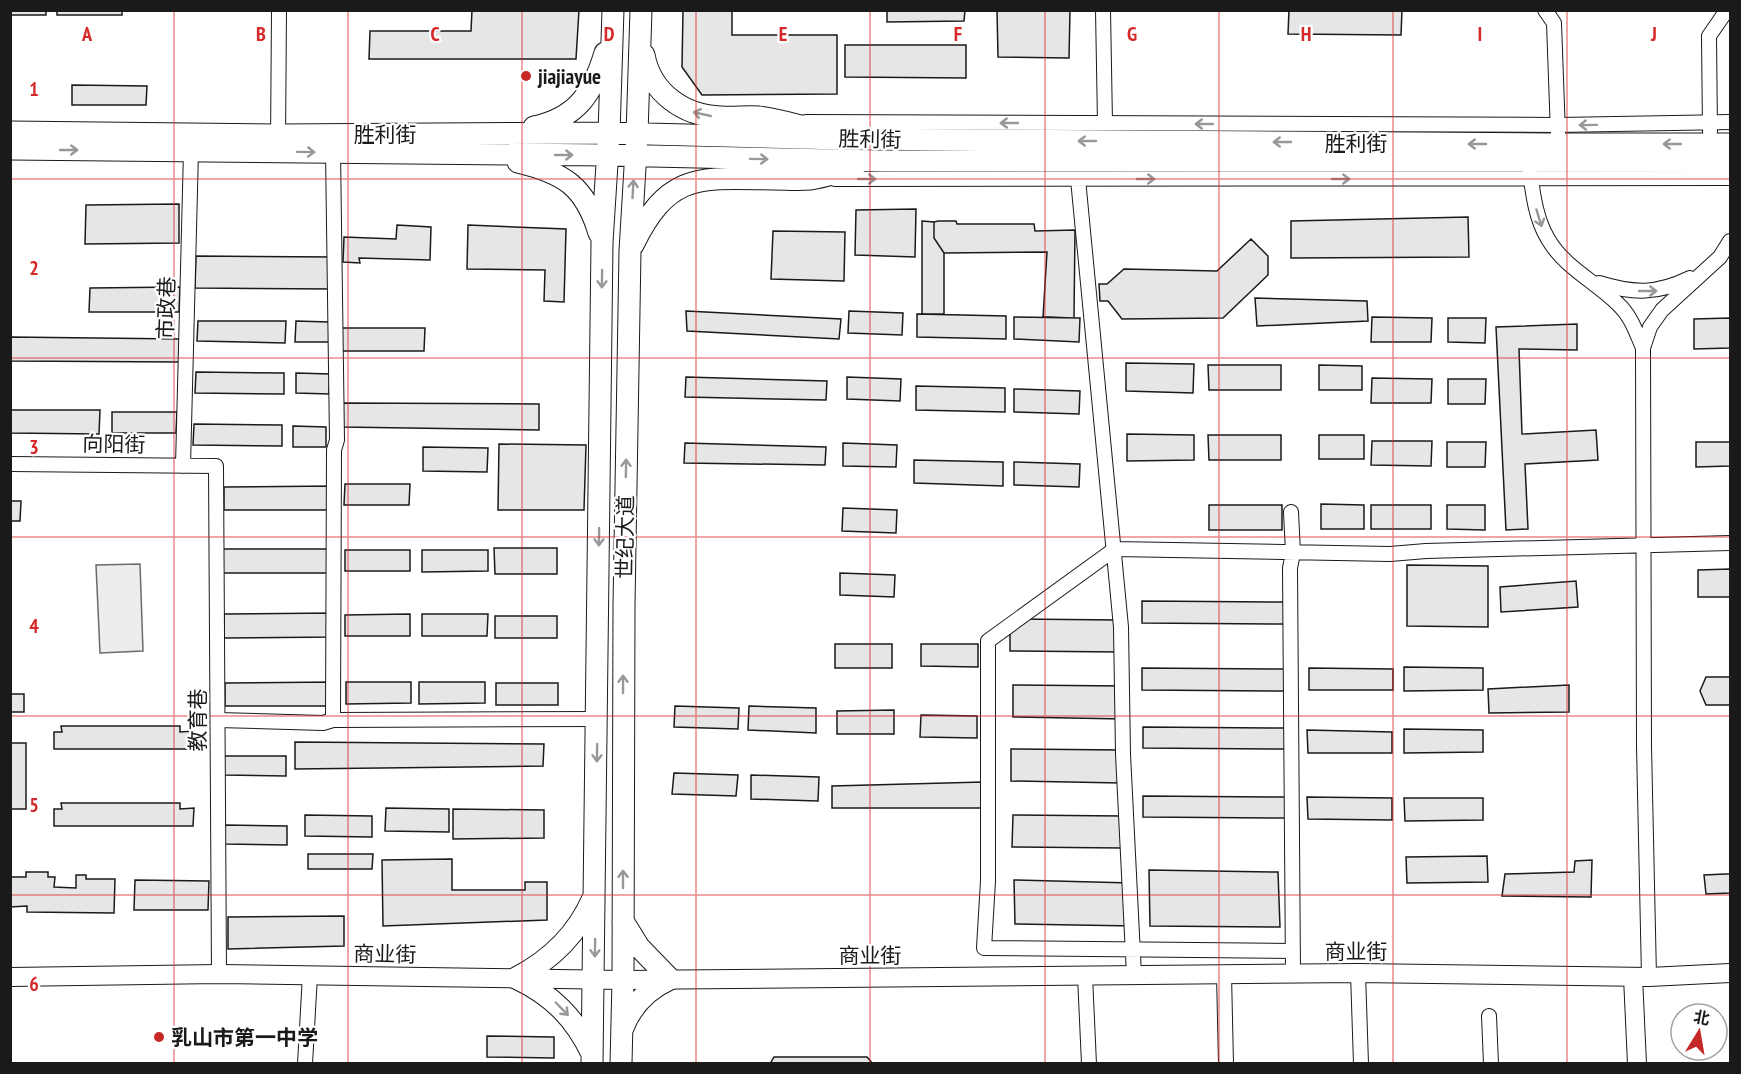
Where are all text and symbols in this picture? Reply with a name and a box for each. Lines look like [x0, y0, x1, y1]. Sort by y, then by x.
text: A [81, 21, 93, 47]
text: B [256, 21, 266, 47]
text: C [430, 21, 440, 47]
text: D [604, 21, 615, 47]
text: E [779, 21, 787, 47]
text: F [954, 21, 962, 47]
text: G [1127, 21, 1137, 47]
text: H [1301, 21, 1311, 47]
text: I [1478, 21, 1482, 47]
text: J [1650, 21, 1657, 47]
place label: jiajiayue [537, 63, 601, 90]
marker: jiajiayue [519, 69, 533, 83]
text: 1 [29, 76, 39, 102]
one-way arrow [693, 107, 712, 119]
one-way arrow [1000, 117, 1020, 129]
one-way arrow [1195, 118, 1215, 130]
one-way arrow [1579, 119, 1599, 130]
street label: 胜利街 [354, 121, 417, 148]
street label: 胜利街 [838, 125, 902, 153]
street label: 胜利街 [1325, 130, 1388, 157]
one-way arrow [1078, 135, 1098, 146]
one-way arrow [1273, 136, 1293, 148]
one-way arrow [1468, 138, 1488, 150]
one-way arrow [1663, 138, 1683, 150]
one-way arrow [58, 144, 78, 156]
one-way arrow [295, 146, 315, 158]
one-way arrow [553, 149, 573, 161]
one-way arrow [748, 153, 768, 164]
one-way arrow [857, 173, 877, 185]
one-way arrow [1136, 173, 1156, 185]
one-way arrow [1331, 173, 1351, 185]
one-way arrow [627, 180, 638, 200]
one-way arrow [1534, 208, 1545, 227]
text: 2 [29, 255, 39, 281]
one-way arrow [596, 268, 608, 288]
street label: 市政巷 [151, 276, 181, 340]
one-way arrow [1638, 285, 1658, 297]
street label: 向阳街 [82, 430, 146, 458]
text: 3 [29, 434, 39, 460]
one-way arrow [620, 459, 632, 479]
street label: 世纪大道 [611, 495, 639, 579]
one-way arrow [593, 526, 605, 546]
text: 4 [29, 613, 39, 639]
one-way arrow [618, 675, 629, 695]
street label: 教育巷 [184, 689, 211, 752]
one-way arrow [591, 742, 603, 762]
text: 5 [29, 792, 39, 818]
one-way arrow [617, 870, 629, 890]
one-way arrow [589, 937, 601, 957]
street label: 商业街 [1325, 938, 1388, 965]
street label: 商业街 [353, 940, 417, 968]
street label: 商业街 [839, 942, 902, 969]
text: 6 [29, 971, 39, 997]
one-way arrow [555, 1001, 569, 1016]
north arrow [1669, 1002, 1729, 1062]
text: 北 [1692, 1006, 1712, 1029]
place label: 乳山市第一中学 [171, 1024, 318, 1051]
marker: 乳山市第一中学 [152, 1030, 166, 1044]

